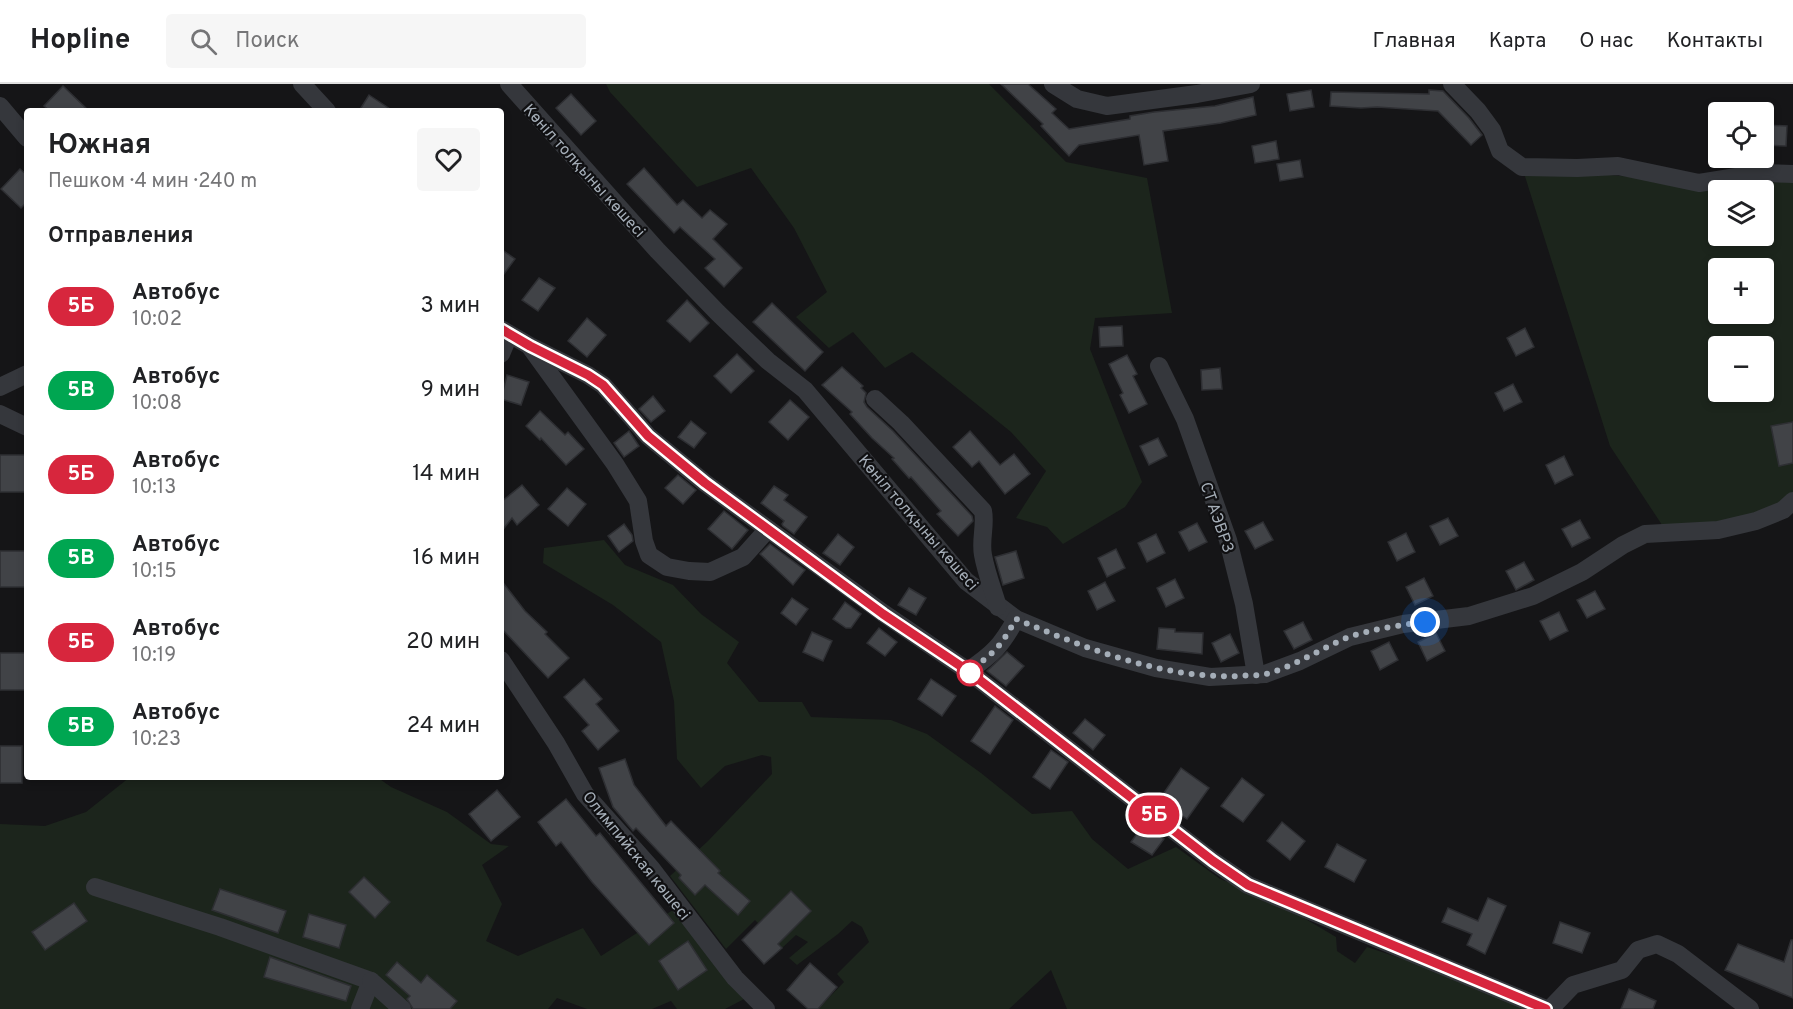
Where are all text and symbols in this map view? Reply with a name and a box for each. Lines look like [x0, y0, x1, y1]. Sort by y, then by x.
search box [166, 14, 586, 68]
text: Hopline [30, 23, 130, 59]
icon: search [187, 25, 220, 58]
text: Поиск [235, 28, 300, 55]
text: Главная [1372, 28, 1456, 55]
text: Карта [1489, 28, 1546, 55]
text: О нас [1579, 28, 1634, 55]
text: Контакты [1667, 28, 1763, 55]
street label: Көніл толқыны көшесі [518, 100, 649, 242]
map controls [1708, 102, 1774, 402]
button: locate [1708, 102, 1774, 168]
text: Южная [48, 128, 151, 164]
button: heart [417, 128, 480, 191]
text: Пешком · 4 мин · 240 m [48, 169, 257, 195]
button: layers [1708, 180, 1774, 246]
text: Отправления [48, 223, 193, 250]
button: + [1708, 258, 1774, 324]
text: Автобус [132, 280, 220, 307]
text: 5Б [67, 293, 95, 320]
text: 3 мин [421, 293, 480, 320]
text: 10:02 [132, 307, 182, 333]
button: − [1708, 336, 1774, 402]
text: Автобус [132, 364, 220, 391]
text: 5В [67, 377, 95, 404]
text: 9 мин [421, 377, 480, 404]
text: 10:08 [132, 391, 182, 417]
text: Автобус [132, 448, 220, 475]
street label: Көніл толқыны көшесі [853, 451, 982, 595]
text: 5Б [67, 461, 95, 488]
text: 14 мин [412, 461, 480, 488]
text: 10:13 [132, 475, 176, 501]
street label: СТ АЭВРЗ [1195, 480, 1238, 556]
text: Автобус [132, 532, 220, 559]
text: 5В [67, 545, 95, 572]
text: 16 мин [412, 545, 480, 572]
text: 10:15 [132, 559, 177, 585]
your location [1410, 607, 1440, 637]
text: Автобус [132, 616, 220, 643]
text: 5Б [67, 629, 95, 656]
text: 20 мин [406, 629, 480, 656]
text: 10:19 [132, 643, 176, 669]
unlabelled marker [957, 660, 983, 686]
text: Автобус [132, 700, 220, 727]
text: 5В [67, 713, 95, 740]
text: 24 мин [407, 713, 480, 740]
text: 10:23 [132, 727, 181, 753]
street label: Олимпийская көшесі [577, 788, 694, 925]
line badge: 5Б [1127, 796, 1181, 834]
text: 5Б [1140, 802, 1168, 829]

